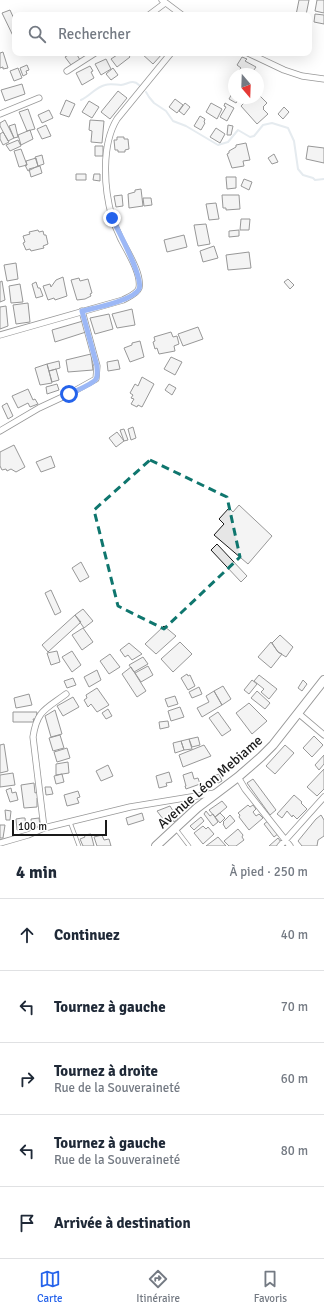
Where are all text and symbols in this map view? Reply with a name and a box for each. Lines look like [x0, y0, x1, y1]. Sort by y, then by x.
search box [12, 12, 312, 56]
icon: search [26, 23, 48, 45]
text: Rechercher [58, 25, 131, 43]
north arrow [228, 68, 264, 104]
route end [103, 209, 121, 227]
route start [60, 385, 78, 403]
street label: Avenue Léon Mebiame [154, 732, 266, 832]
scale bar [12, 818, 107, 837]
text: 100 m [18, 820, 47, 833]
text: 4 min [16, 862, 57, 883]
text: À pied · 250 m [229, 864, 308, 880]
icon: ahead [16, 924, 38, 946]
text: Continuez [54, 926, 120, 944]
text: 40 m [281, 927, 308, 943]
icon: left [16, 996, 38, 1018]
text: Tournez à gauche [54, 998, 166, 1016]
text: 70 m [281, 999, 308, 1015]
text: Tournez à droite [54, 1062, 158, 1080]
icon: right [16, 1068, 38, 1090]
text: 60 m [281, 1071, 308, 1087]
text: Rue de la Souveraineté [54, 1080, 180, 1096]
text: Tournez à gauche [54, 1134, 166, 1152]
icon: left [16, 1140, 38, 1162]
text: 80 m [281, 1143, 308, 1159]
text: Rue de la Souveraineté [54, 1152, 180, 1168]
icon: arrive [16, 1212, 38, 1234]
text: Arrivée à destination [54, 1214, 191, 1232]
tab: Carte [37, 1268, 63, 1305]
tab: Itinéraire [136, 1268, 180, 1305]
tab: Favoris [254, 1268, 287, 1305]

